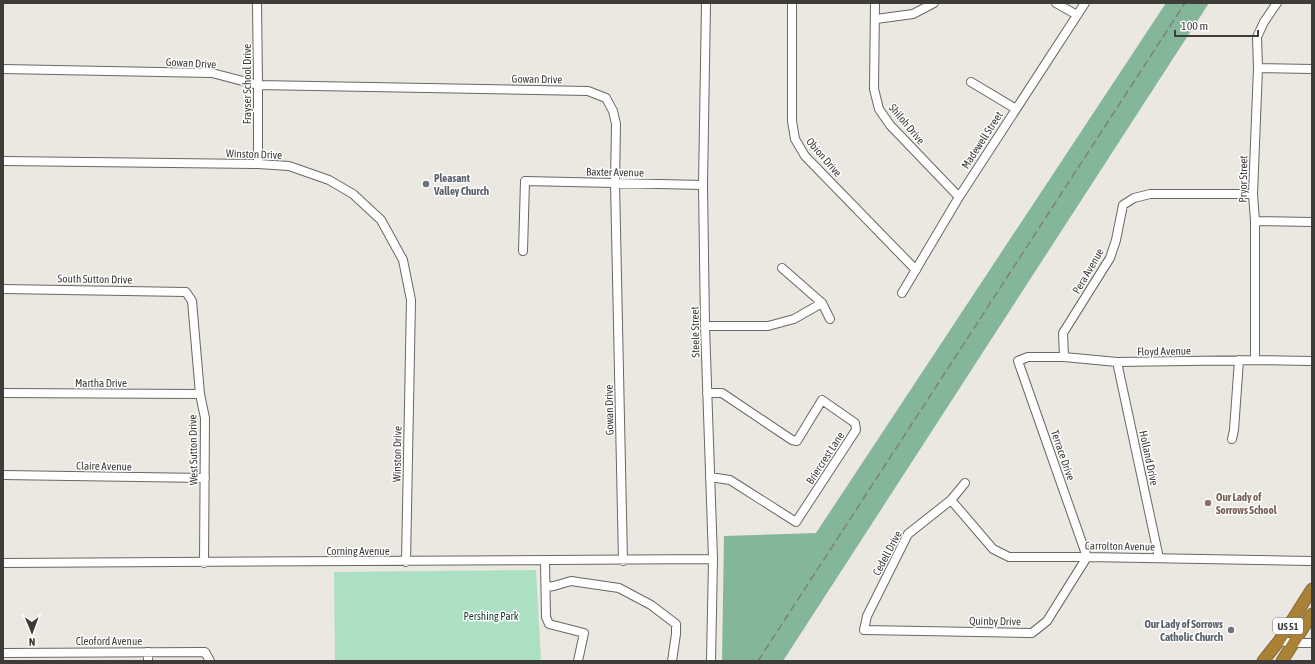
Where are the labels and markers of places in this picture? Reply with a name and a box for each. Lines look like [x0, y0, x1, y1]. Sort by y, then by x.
place label: Pleasant Valley Church [433, 172, 489, 197]
marker: Pleasant Valley Church [421, 179, 431, 189]
place label: Our Lady of Sorrows School [1216, 491, 1278, 516]
marker: Our Lady of Sorrows School [1203, 498, 1213, 508]
place label: Our Lady of Sorrows Catholic Church [1144, 618, 1223, 643]
marker: Our Lady of Sorrows Catholic Church [1226, 625, 1236, 635]

